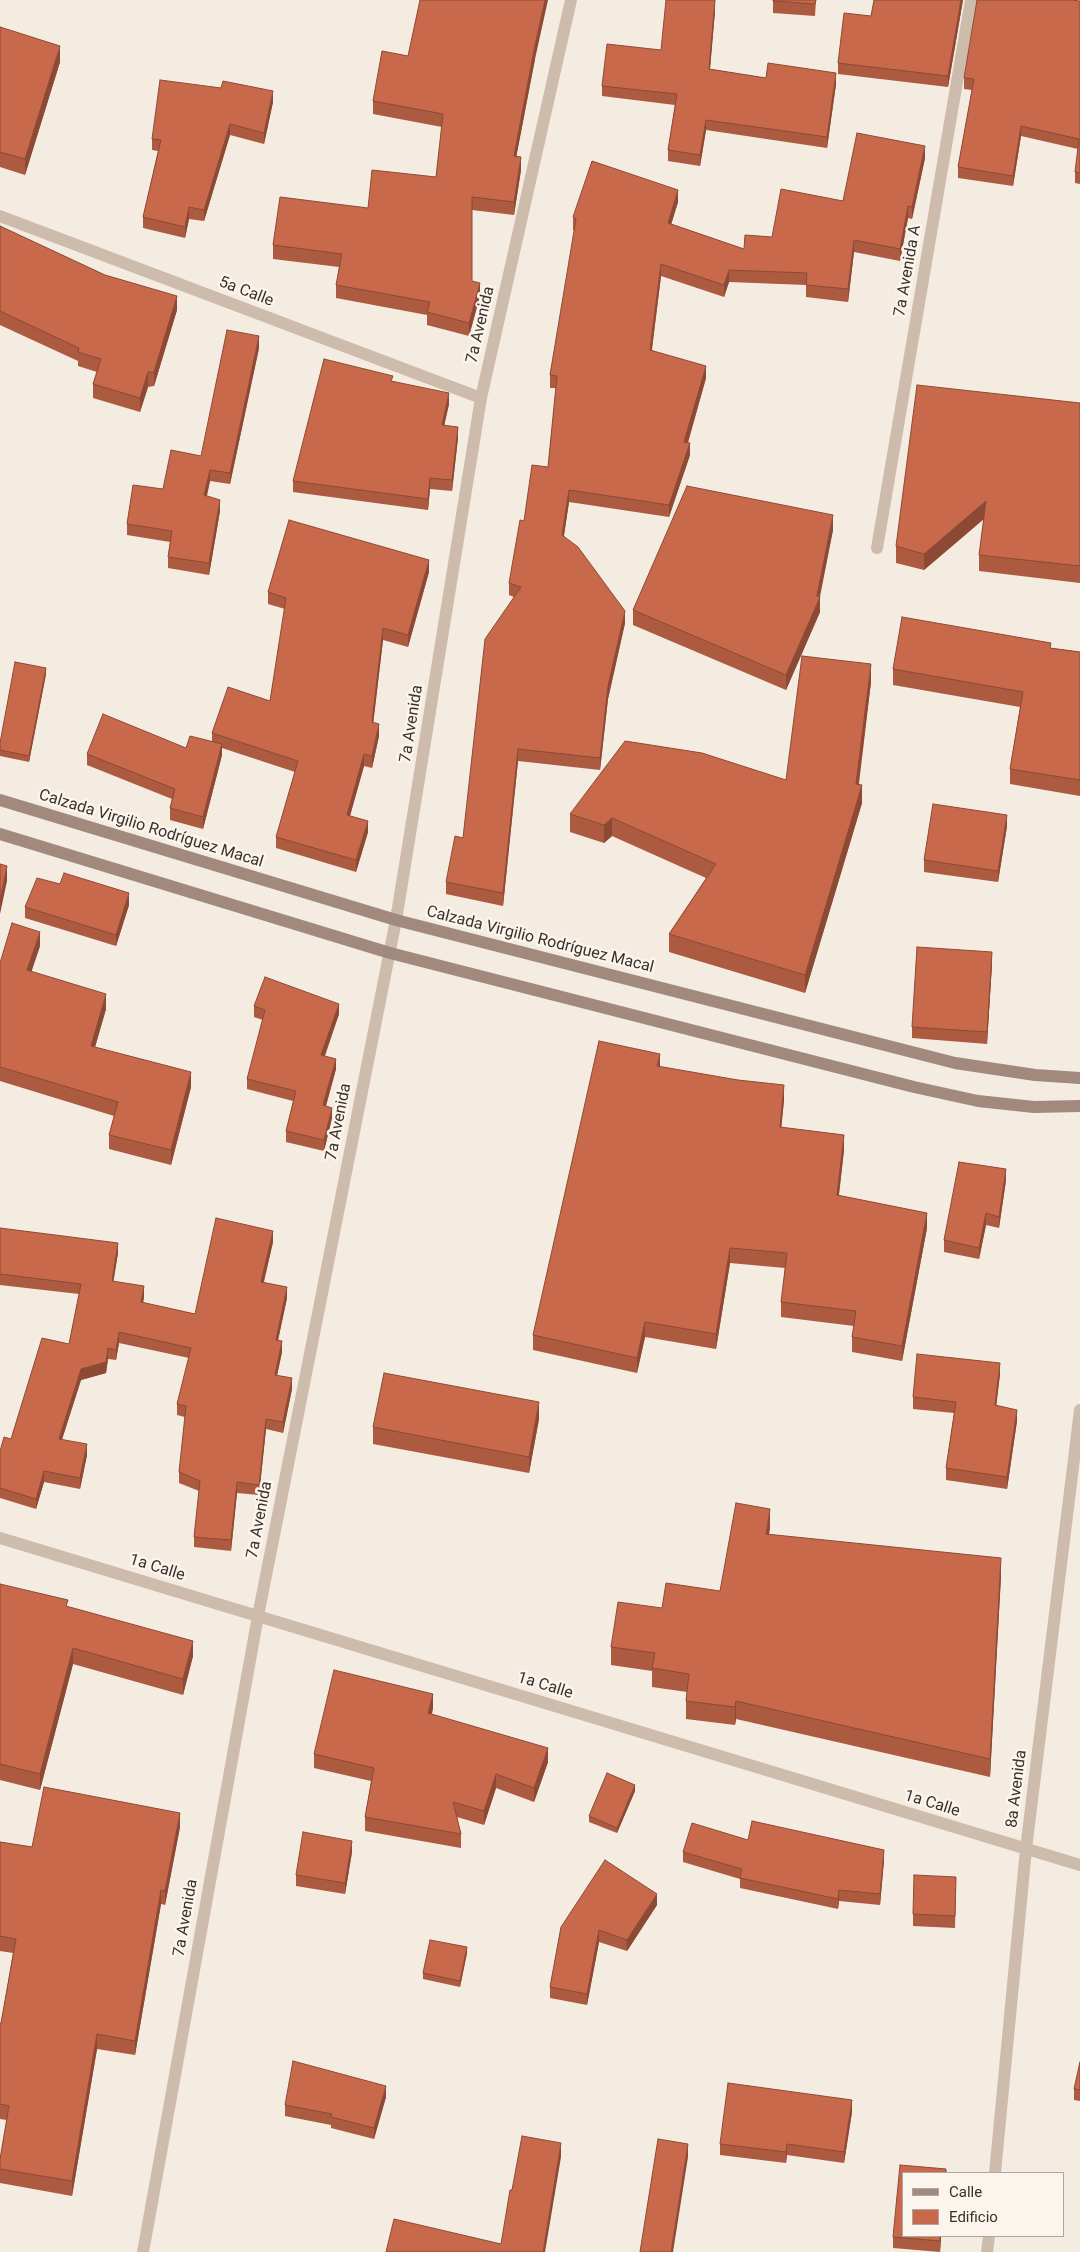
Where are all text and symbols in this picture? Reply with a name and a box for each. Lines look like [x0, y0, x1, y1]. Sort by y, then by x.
street label: 7a Avenida A [890, 224, 926, 318]
street label: 5a Calle [216, 273, 276, 311]
street label: 7a Avenida [463, 285, 499, 365]
street label: 7a Avenida [396, 684, 428, 764]
street label: Calzada Virgilio Rodríguez Macal [36, 786, 266, 872]
street label: Calzada Virgilio Rodríguez Macal [424, 902, 656, 978]
street label: 7a Avenida [322, 1082, 356, 1162]
street label: 7a Avenida [243, 1480, 277, 1560]
street label: 1a Calle [127, 1550, 187, 1586]
street label: 1a Calle [515, 1668, 575, 1704]
street label: 8a Avenida [1003, 1749, 1031, 1829]
street label: 1a Calle [902, 1786, 962, 1822]
street label: 7a Avenida [170, 1878, 202, 1958]
legend [902, 2172, 1065, 2237]
text: Calle [949, 2183, 982, 2201]
text: Edificio [949, 2208, 998, 2226]

